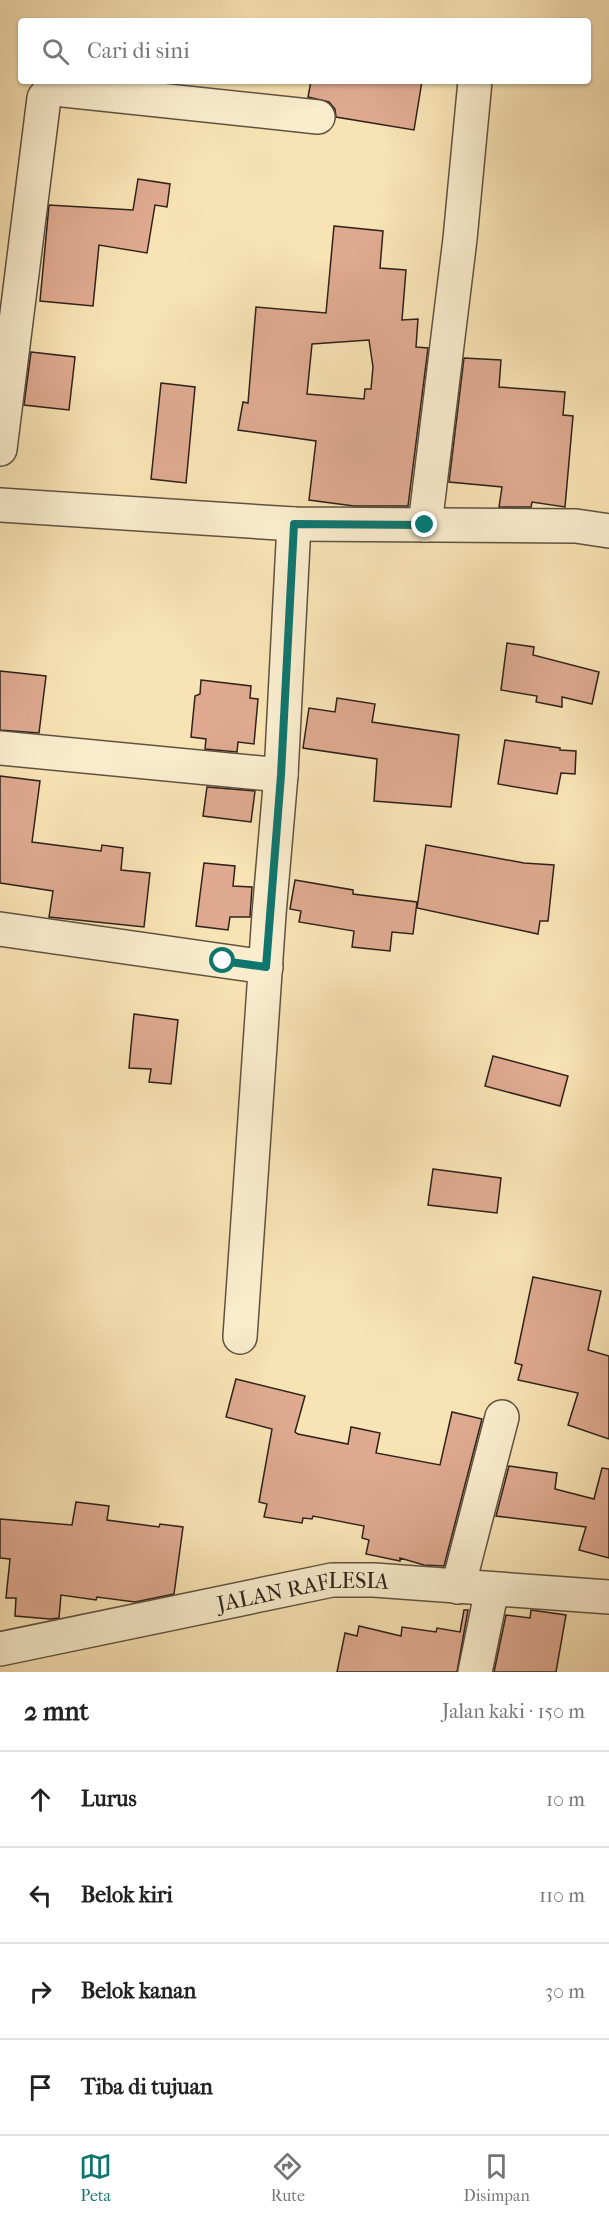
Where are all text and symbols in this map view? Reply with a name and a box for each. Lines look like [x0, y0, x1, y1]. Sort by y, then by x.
search box [18, 18, 591, 84]
icon: search [39, 35, 72, 68]
text: Cari di sini [87, 38, 190, 64]
route end [411, 511, 437, 537]
route start [209, 947, 235, 973]
street label: JALAN RAFLESIA [213, 1568, 391, 1618]
text: 2 mnt [24, 1696, 89, 1727]
text: Jalan kaki · 150 m [442, 1700, 585, 1723]
icon: ahead [24, 1783, 57, 1816]
text: Lurus [81, 1786, 137, 1812]
text: 10 m [546, 1788, 585, 1811]
icon: left [24, 1879, 57, 1912]
text: Belok kiri [81, 1882, 173, 1908]
text: 110 m [539, 1884, 585, 1907]
icon: right [24, 1975, 57, 2008]
text: Belok kanan [81, 1978, 196, 2004]
text: 30 m [545, 1980, 585, 2003]
icon: arrive [24, 2071, 57, 2104]
text: Tiba di tujuan [81, 2074, 213, 2100]
tab: Peta [79, 2150, 112, 2205]
tab: Rute [271, 2150, 305, 2205]
tab: Disimpan [463, 2150, 530, 2205]

